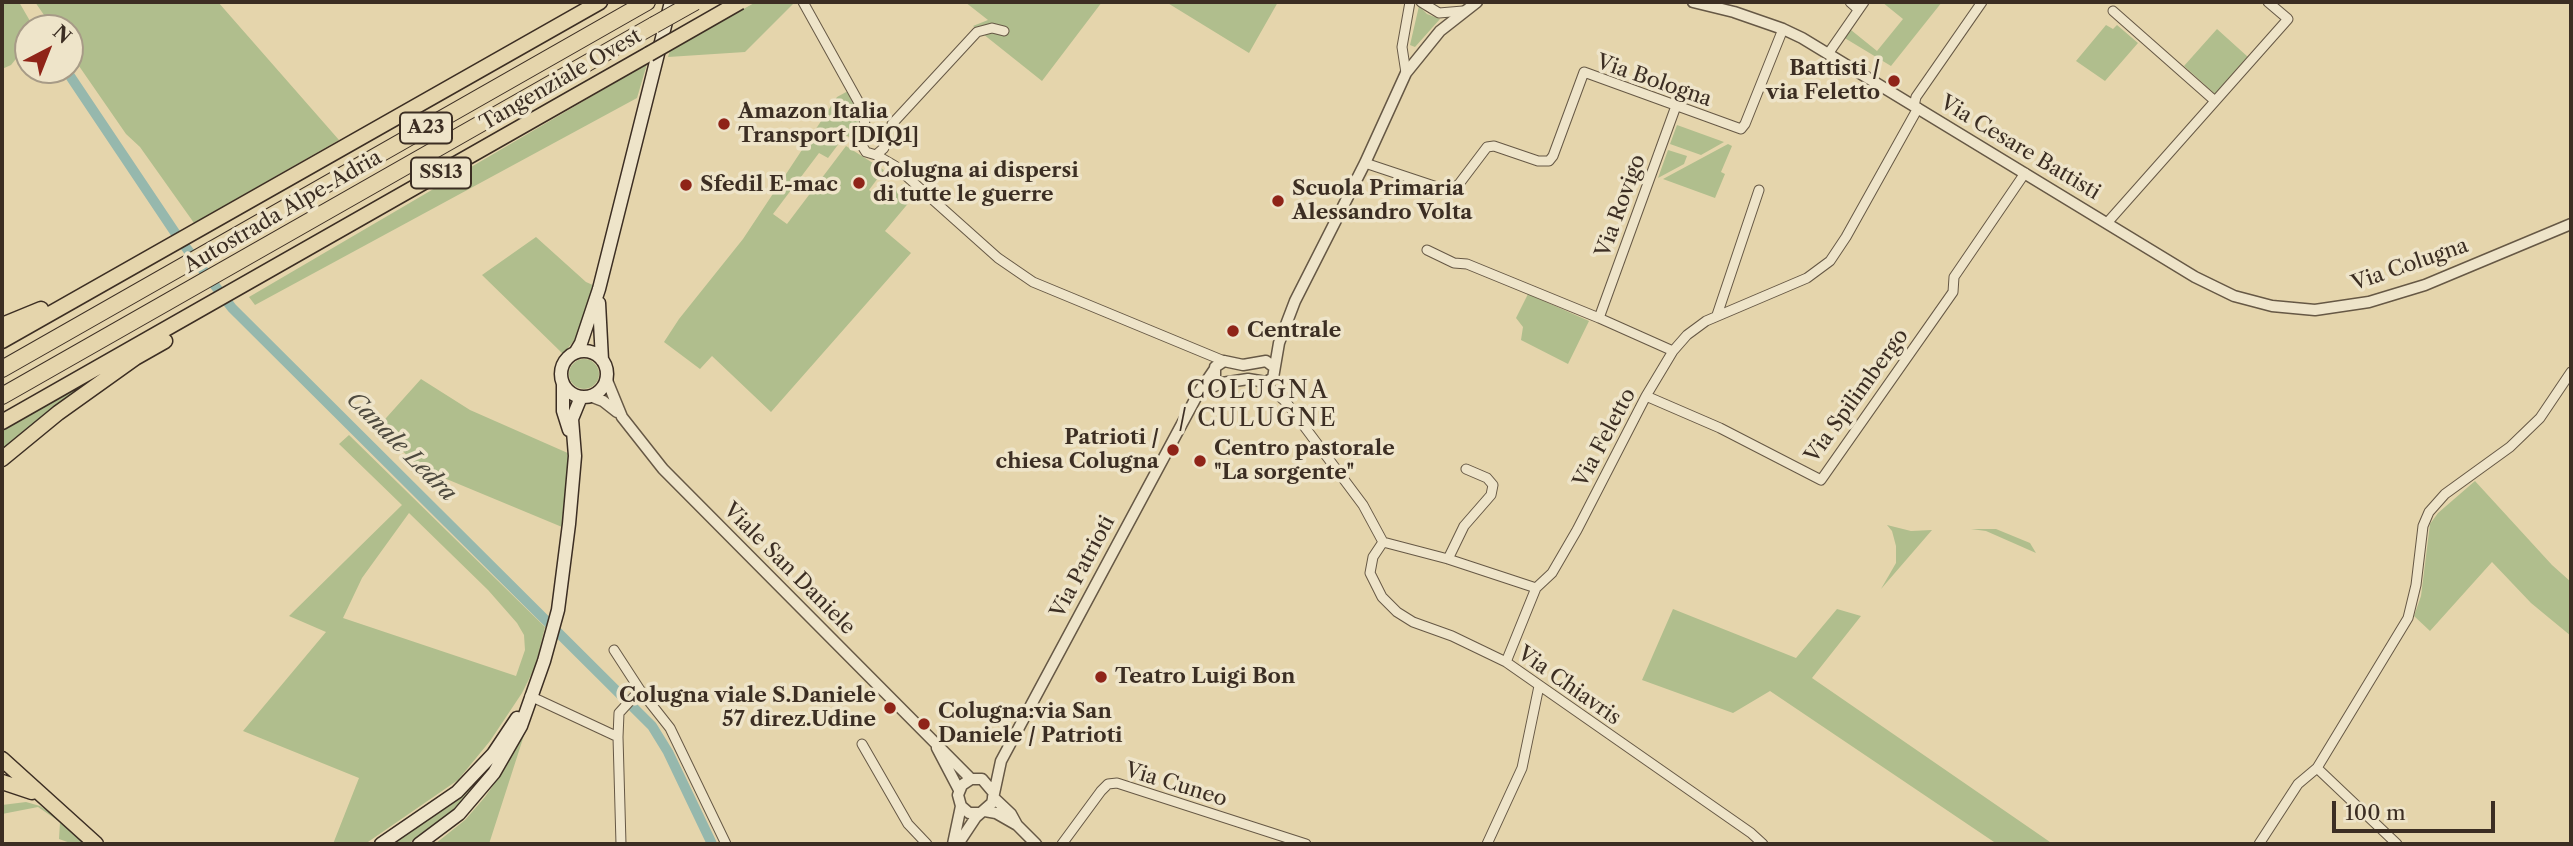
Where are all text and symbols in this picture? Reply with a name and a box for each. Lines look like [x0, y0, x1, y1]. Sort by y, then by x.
north arrow [14, 14, 84, 84]
text: N [48, 20, 76, 49]
street label: Tangenziale Ovest [476, 24, 646, 136]
street label: Via Bologna [1593, 50, 1715, 112]
place label: Battisti / via Feletto [1766, 56, 1880, 106]
marker: Battisti / via Feletto [1886, 73, 1902, 89]
street label: Via Cesare Battisti [1935, 90, 2105, 206]
place label: Amazon Italia Transport [DIQ1] [738, 99, 919, 149]
road number: A23 [400, 112, 452, 144]
marker: Amazon Italia Transport [DIQ1] [716, 116, 732, 132]
street label: Autostrada Alpe-Adria [180, 145, 386, 279]
street label: Via Rovigo [1591, 151, 1651, 261]
road number: SS13 [411, 158, 471, 188]
place label: Colugna ai dispersi di tutte le guerre [873, 158, 1079, 208]
place label: Sfedil E-mac [700, 172, 838, 198]
marker: Colugna ai dispersi di tutte le guerre [851, 175, 867, 191]
place label: Scuola Primaria Alessandro Volta [1292, 176, 1472, 226]
marker: Sfedil E-mac [678, 177, 694, 193]
marker: Scuola Primaria Alessandro Volta [1270, 193, 1286, 209]
street label: Via Colugna [2348, 233, 2472, 297]
place label: Centrale [1247, 318, 1341, 344]
marker: Centrale [1225, 323, 1241, 339]
street label: Via Spilimbergo [1800, 324, 1914, 468]
district label: COLUGNA / CULUGNE [1179, 377, 1337, 433]
street label: Via Feletto [1568, 384, 1642, 492]
water label: Canale Ledra [340, 386, 462, 508]
place label: Patrioti / chiesa Colugna [996, 425, 1159, 475]
place label: Centro pastorale "La sorgente" [1214, 436, 1395, 486]
marker: Patrioti / chiesa Colugna [1165, 442, 1181, 458]
marker: Centro pastorale "La sorgente" [1192, 453, 1208, 469]
street label: Viale San Daniele [718, 498, 860, 640]
street label: Via Patrioti [1046, 512, 1120, 622]
street label: Via Chiavris [1513, 641, 1625, 731]
place label: Teatro Luigi Bon [1115, 664, 1295, 690]
marker: Teatro Luigi Bon [1093, 669, 1109, 685]
place label: Colugna viale S.Daniele 57 direz.Udine [619, 683, 876, 733]
place label: Colugna:via San Daniele / Patrioti [938, 699, 1123, 749]
marker: Colugna viale S.Daniele 57 direz.Udine [882, 700, 898, 716]
marker: Colugna:via San Daniele / Patrioti [916, 716, 932, 732]
street label: Via Cuneo [1122, 758, 1230, 812]
scale bar [2335, 786, 2498, 830]
text: 100 m [2345, 800, 2406, 825]

